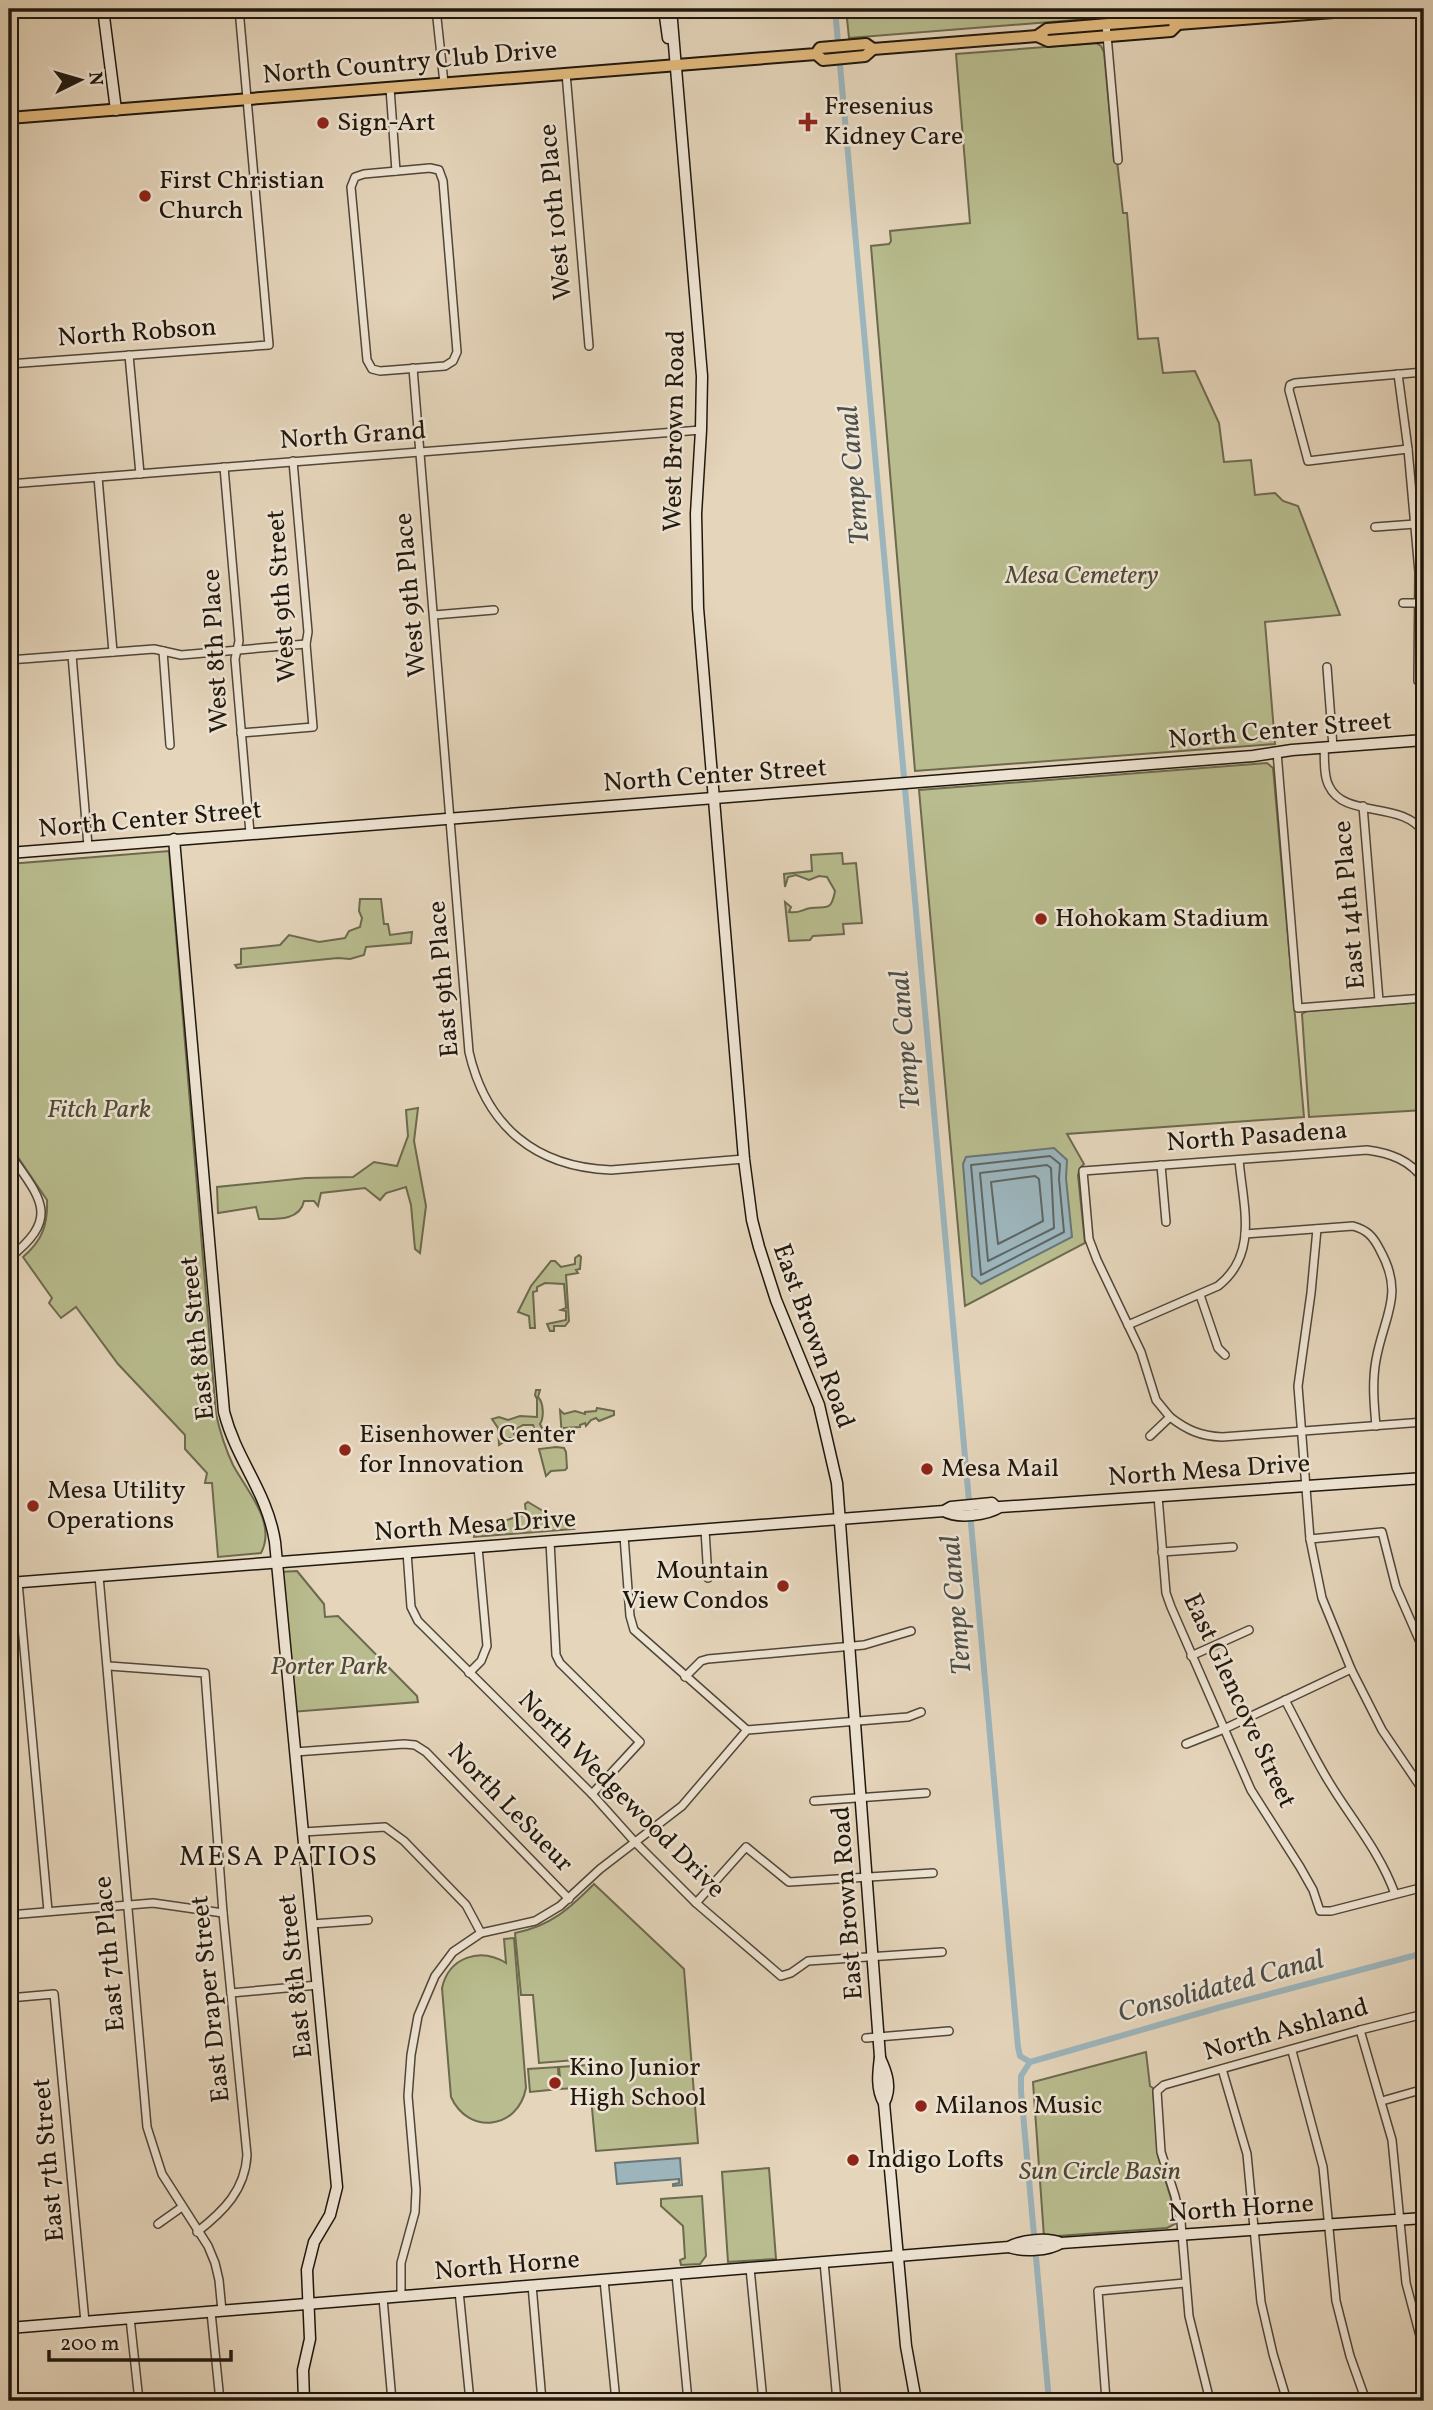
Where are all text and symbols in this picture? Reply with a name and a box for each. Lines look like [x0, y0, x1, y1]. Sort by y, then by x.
street label: North Country Club Drive [261, 32, 559, 94]
north arrow [46, 46, 116, 116]
text: N [81, 71, 109, 87]
place label: Fresenius Kidney Care [824, 89, 963, 155]
place label: Sign-Art [337, 105, 436, 141]
marker: Fresenius Kidney Care [798, 112, 818, 132]
marker: Sign-Art [315, 115, 331, 131]
street label: West 10th Place [530, 122, 582, 302]
place label: First Christian Church [159, 163, 325, 229]
marker: First Christian Church [137, 188, 153, 204]
street label: North Robson [56, 309, 218, 357]
street label: West Brown Road [655, 330, 695, 532]
water label: Tempe Canal [829, 404, 881, 546]
street label: North Grand [278, 413, 428, 459]
street label: West 9th Street [258, 508, 306, 684]
street label: West 9th Place [386, 511, 436, 679]
park label: Mesa Cemetery [1004, 558, 1159, 594]
street label: West 8th Place [194, 568, 238, 734]
street label: North Center Street [1167, 703, 1393, 759]
street label: North Center Street [602, 750, 828, 802]
street label: North Center Street [37, 792, 263, 848]
street label: East 14th Place [1325, 819, 1375, 991]
street label: East 9th Place [419, 899, 469, 1059]
place label: Hohokam Stadium [1055, 901, 1269, 937]
marker: Hohokam Stadium [1033, 911, 1049, 927]
water label: Tempe Canal [880, 969, 932, 1111]
park label: Fitch Park [47, 1092, 151, 1128]
street label: North Pasadena [1165, 1113, 1349, 1161]
street label: East Brown Road [763, 1239, 863, 1433]
street label: East 8th Street [171, 1254, 225, 1422]
place label: Eisenhower Center for Innovation [359, 1417, 576, 1483]
marker: Eisenhower Center for Innovation [337, 1442, 353, 1458]
street label: North Mesa Drive [1107, 1446, 1311, 1496]
place label: Mesa Mail [941, 1451, 1059, 1487]
marker: Mesa Mail [919, 1461, 935, 1477]
place label: Mesa Utility Operations [47, 1473, 186, 1539]
marker: Mesa Utility Operations [25, 1498, 41, 1514]
street label: North Mesa Drive [373, 1501, 577, 1551]
water label: Tempe Canal [931, 1534, 983, 1676]
place label: Mountain View Condos [622, 1553, 769, 1619]
marker: Mountain View Condos [775, 1578, 791, 1594]
street label: East Glencove Street [1173, 1588, 1305, 1814]
park label: Porter Park [270, 1649, 388, 1685]
street label: North Wedgewood Drive [509, 1683, 733, 1907]
street label: North LeSueur [439, 1735, 581, 1881]
street label: East Brown Road [823, 1805, 873, 2001]
district label: MESA PATIOS [179, 1838, 379, 1877]
street label: East 7th Place [85, 1875, 135, 2033]
street label: East 8th Street [269, 1892, 323, 2060]
street label: East Draper Street [182, 1894, 240, 2104]
water label: Consolidated Canal [1114, 1941, 1328, 2033]
street label: North Ashland [1199, 1989, 1373, 2071]
place label: Kino Junior High School [569, 2050, 706, 2116]
marker: Kino Junior High School [547, 2075, 563, 2091]
street label: East 7th Street [24, 2076, 74, 2244]
place label: Milanos Music [935, 2088, 1102, 2124]
marker: Milanos Music [913, 2098, 929, 2114]
place label: Indigo Lofts [867, 2142, 1004, 2178]
marker: Indigo Lofts [845, 2152, 861, 2168]
park label: Sun Circle Basin [1019, 2154, 1181, 2190]
street label: North Horne [1167, 2186, 1315, 2232]
street label: North Horne [433, 2242, 581, 2290]
scale bar [49, 2319, 231, 2363]
text: 200 m [60, 2330, 120, 2359]

